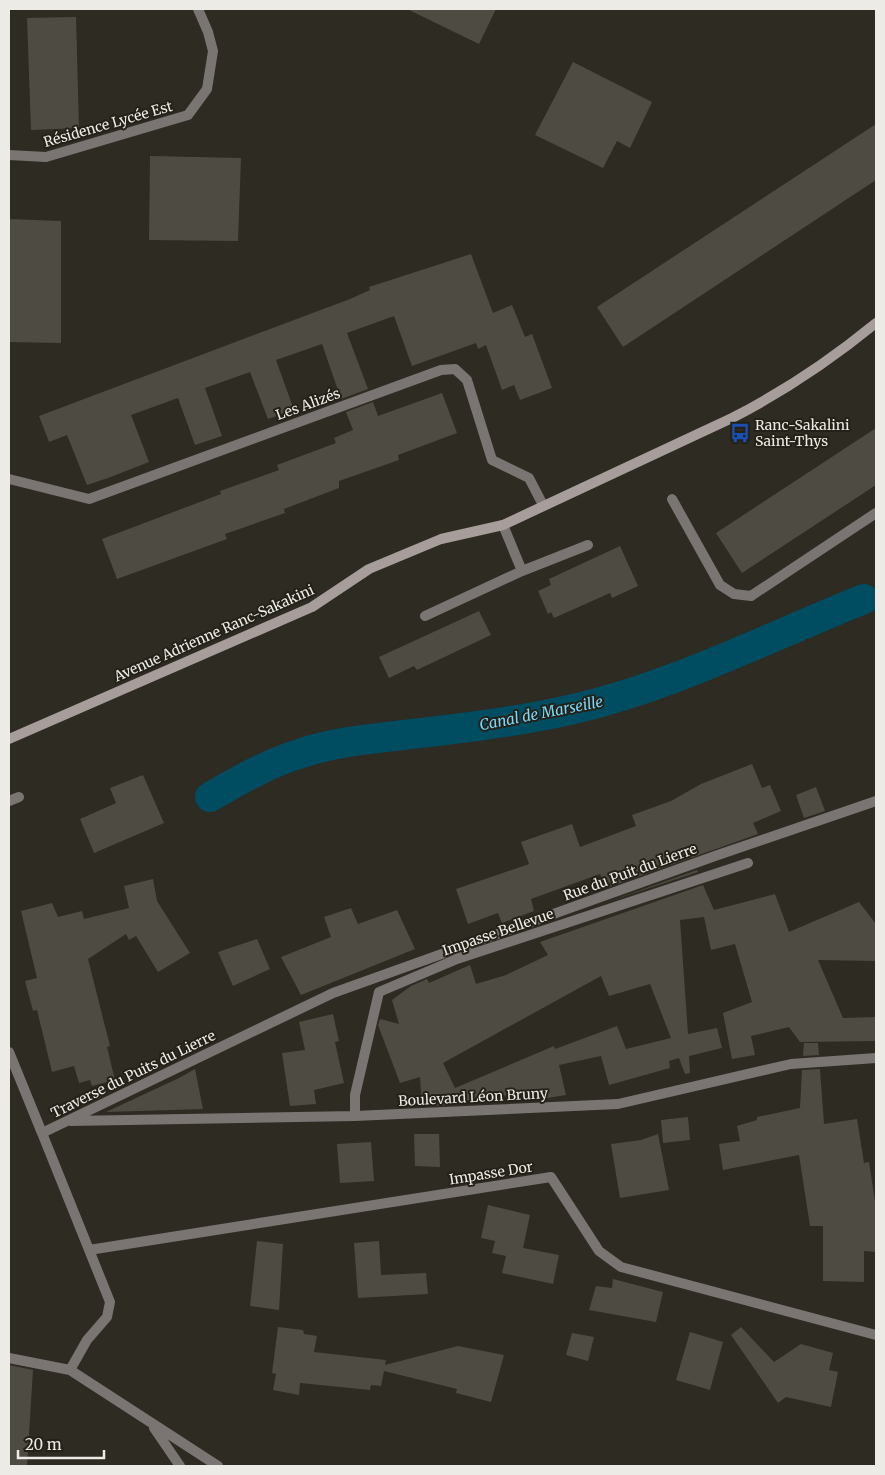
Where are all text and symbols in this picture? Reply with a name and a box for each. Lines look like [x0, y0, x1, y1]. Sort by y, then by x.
street label: Résidence Lycée Est [41, 97, 175, 151]
street label: Les Alizés [273, 384, 343, 424]
place label: Ranc-Sakalini Saint-Thys [755, 416, 850, 450]
bus stop icon: Ranc-Sakalini Saint-Thys [729, 422, 751, 444]
street label: Avenue Adrienne Ranc-Sakakini [110, 580, 317, 686]
water label: Canal de Marseille [478, 692, 605, 734]
street label: Rue du Puit du Lierre [561, 839, 699, 905]
street label: Impasse Bellevue [440, 905, 556, 959]
street label: Traverse du Puits du Lierre [48, 1026, 218, 1122]
street label: Boulevard Léon Bruny [398, 1084, 549, 1110]
street label: Impasse Dor [448, 1157, 534, 1189]
scale bar [18, 1428, 104, 1460]
text: 20 m [25, 1435, 62, 1454]

